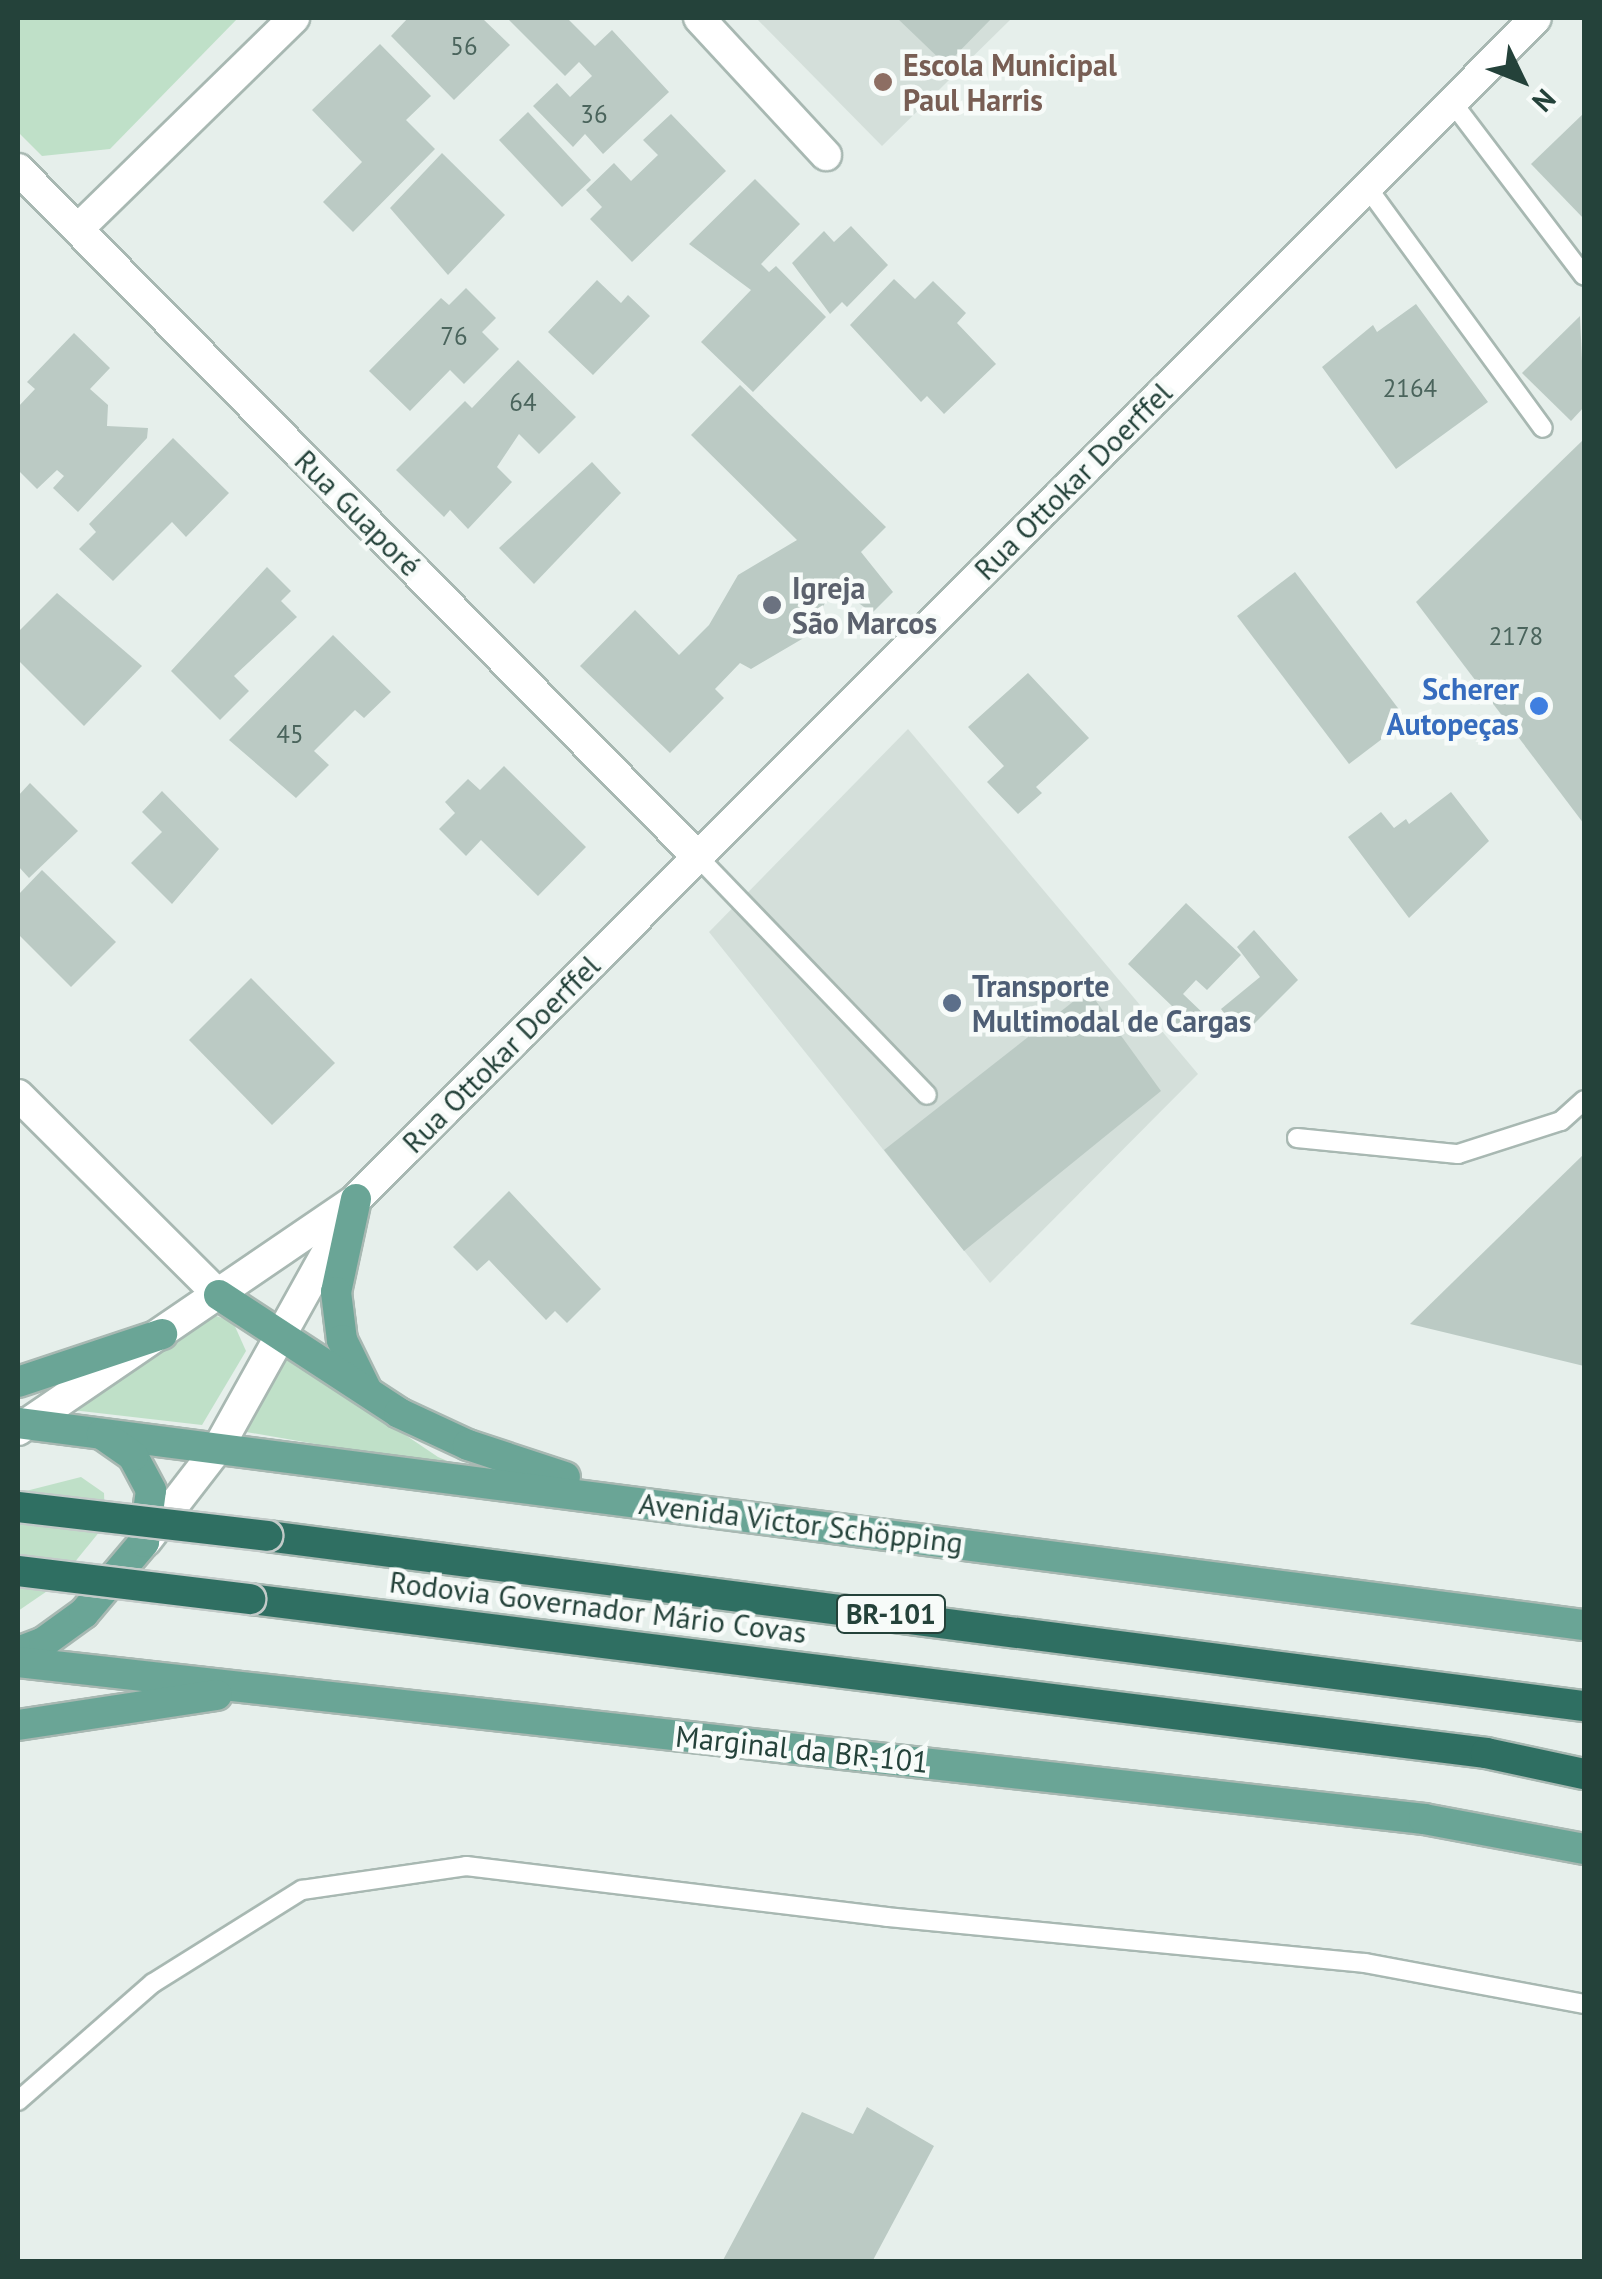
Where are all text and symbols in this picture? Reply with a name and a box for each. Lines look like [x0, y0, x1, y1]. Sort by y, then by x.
north arrow [1472, 30, 1572, 130]
house number: 56 [450, 31, 478, 61]
place label: Escola Municipal Paul Harris [903, 47, 1117, 118]
marker: Escola Municipal Paul Harris [872, 71, 894, 93]
text: N [1524, 81, 1564, 120]
house number: 36 [580, 99, 608, 129]
house number: 76 [440, 321, 468, 351]
house number: 2164 [1383, 373, 1437, 403]
street label: Rua Ottokar Doerffel [967, 375, 1179, 587]
house number: 64 [509, 387, 537, 417]
street label: Rua Guaporé [287, 442, 429, 584]
place label: Igreja São Marcos [792, 570, 937, 640]
marker: Igreja São Marcos [761, 594, 783, 616]
house number: 2178 [1489, 621, 1543, 651]
place label: Scherer Autopeças [1386, 671, 1519, 742]
marker: Scherer Autopeças [1528, 695, 1550, 717]
house number: 45 [276, 719, 304, 749]
street label: Rua Ottokar Doerffel [395, 948, 607, 1160]
place label: Transporte Multimodal de Cargas [972, 968, 1252, 1038]
marker: Transporte Multimodal de Cargas [941, 992, 963, 1014]
street label: Avenida Victor Schöpping [636, 1485, 966, 1561]
street label: Rodovia Governador Mário Covas [387, 1564, 809, 1650]
road number: BR-101 [836, 1591, 946, 1637]
street label: Marginal da BR-101 [674, 1718, 930, 1780]

